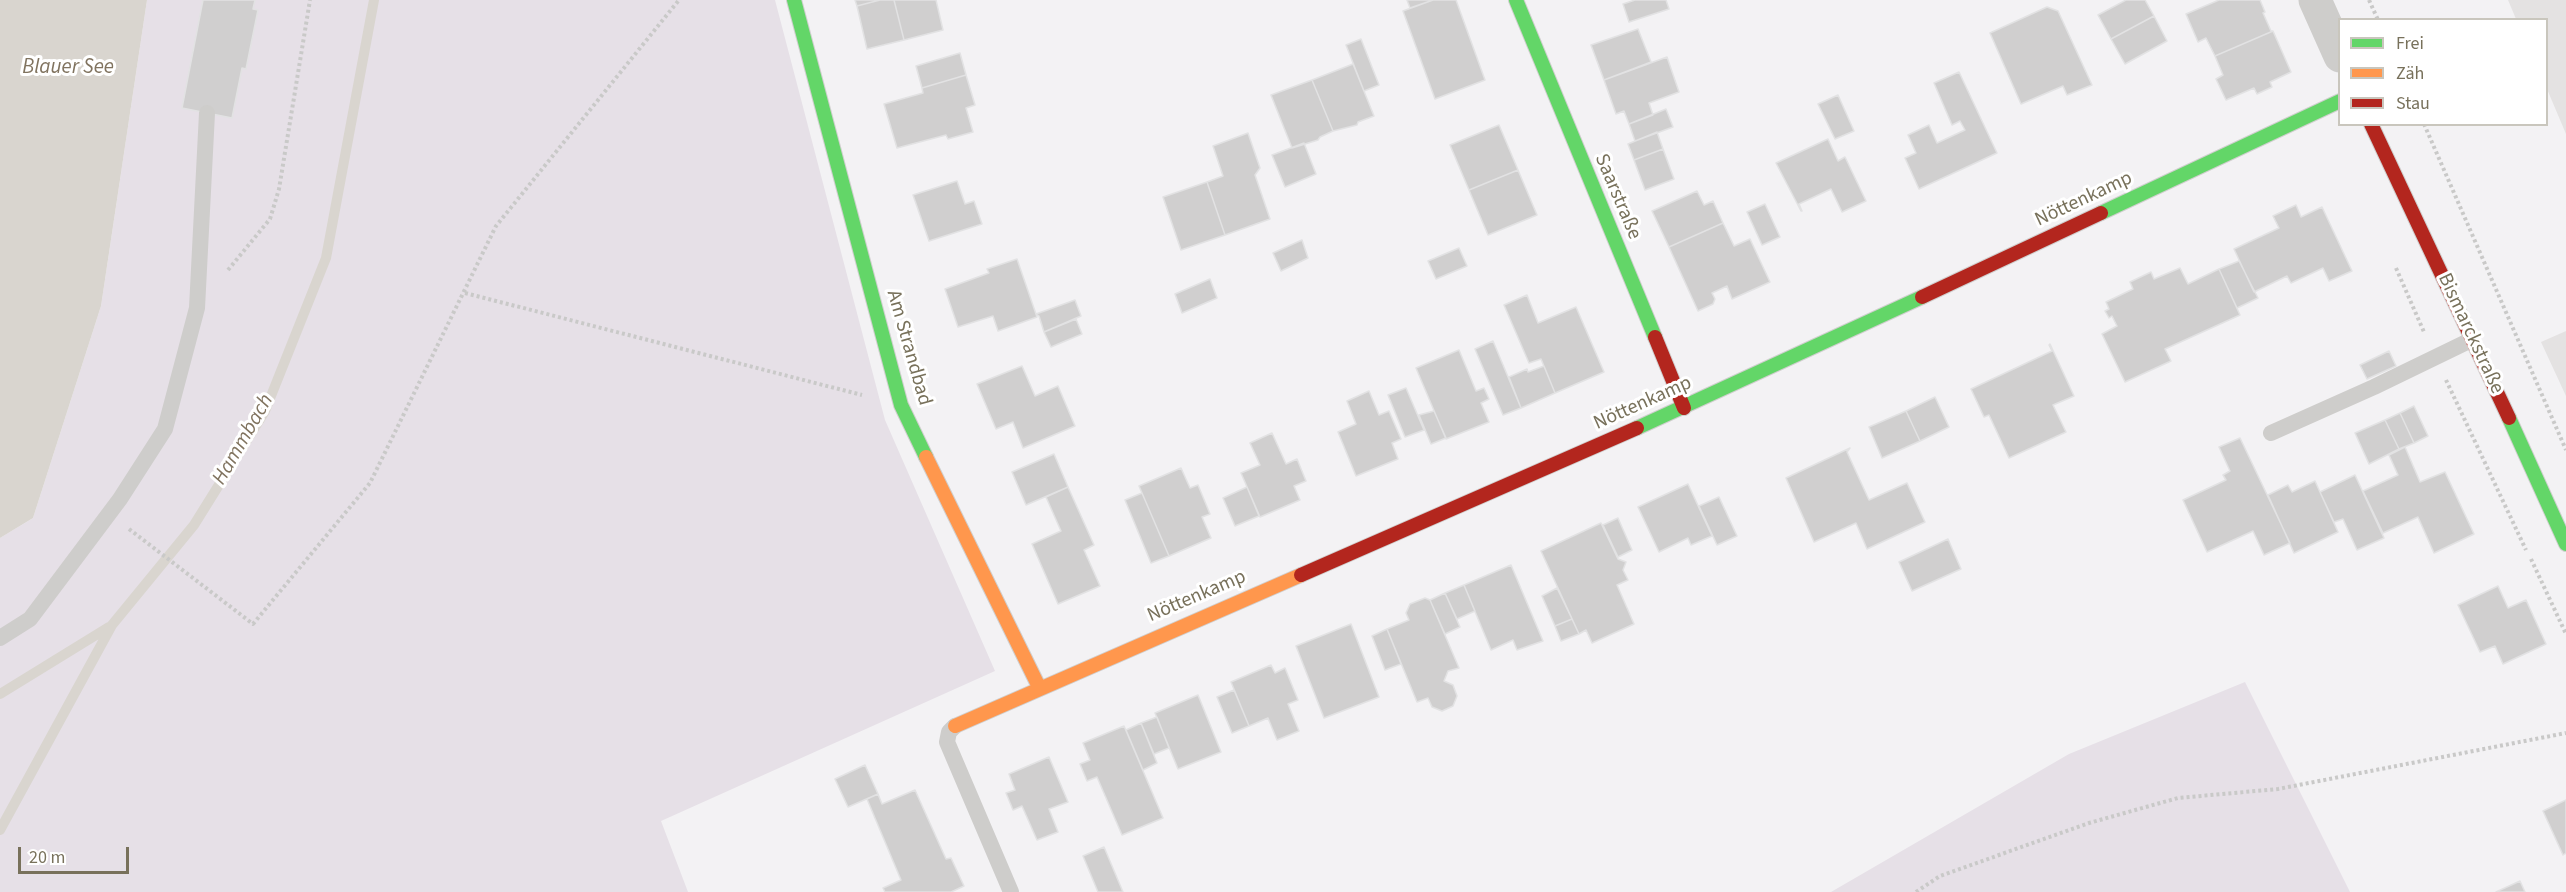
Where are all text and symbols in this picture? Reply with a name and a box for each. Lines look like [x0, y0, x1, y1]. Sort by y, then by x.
legend [2338, 18, 2548, 126]
text: Frei [2396, 31, 2424, 56]
water label: Blauer See [22, 55, 114, 81]
text: Zäh [2396, 61, 2424, 86]
text: Stau [2396, 91, 2430, 116]
street label: Saarstraße [1588, 151, 1646, 243]
street label: Nöttenkamp [2032, 167, 2136, 233]
street label: Bismarckstraße [2432, 270, 2508, 398]
street label: Am Strandbad [880, 288, 936, 408]
street label: Nöttenkamp [1590, 372, 1696, 436]
water label: Hammbach [208, 390, 280, 490]
street label: Nöttenkamp [1144, 566, 1250, 628]
scale bar [21, 835, 132, 873]
text: 20 m [29, 845, 65, 870]

